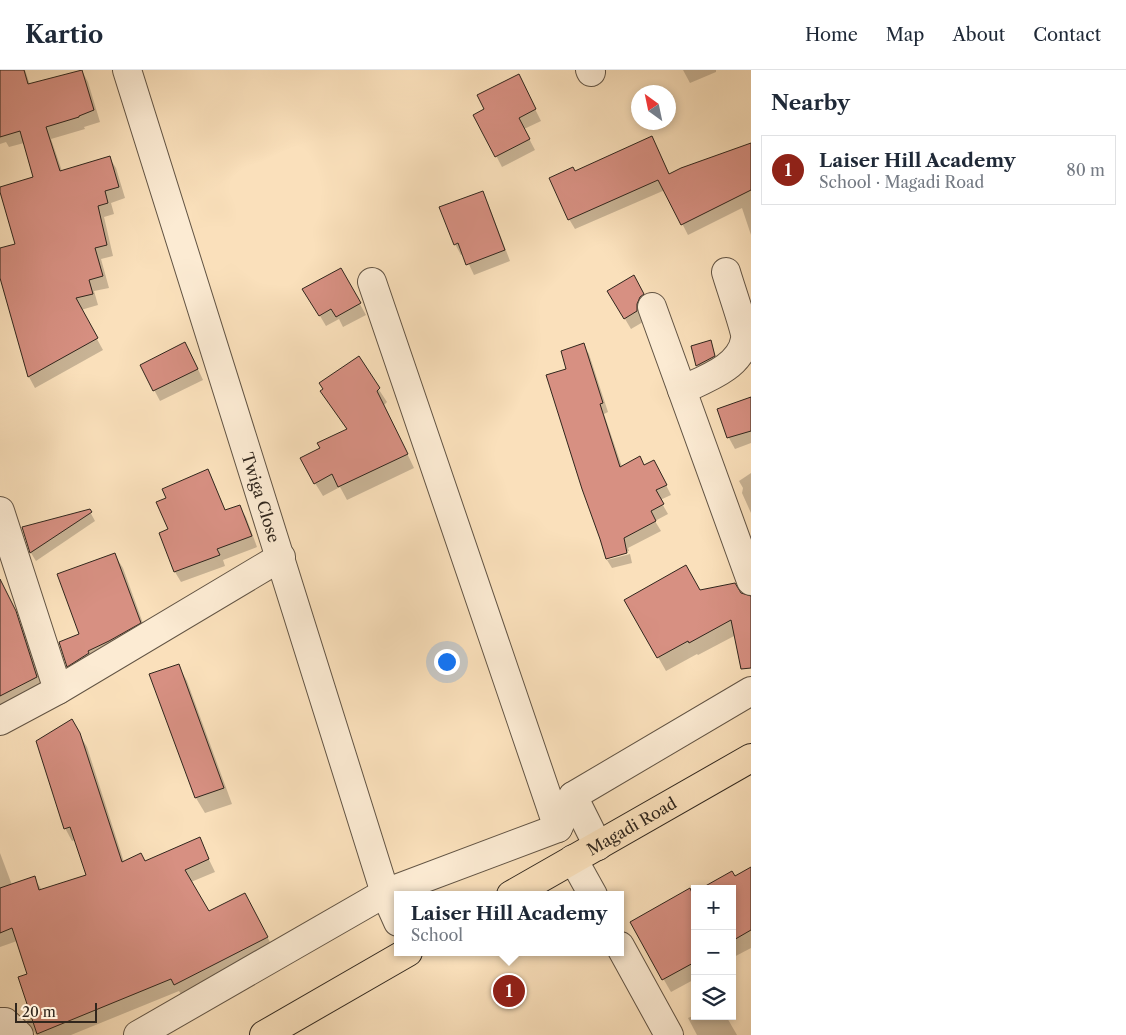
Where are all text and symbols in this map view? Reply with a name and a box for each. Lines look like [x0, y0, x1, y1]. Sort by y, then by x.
text: Kartio [25, 20, 103, 49]
text: Home [805, 24, 858, 46]
text: Map [886, 24, 924, 46]
text: About [952, 24, 1005, 46]
text: Contact [1033, 24, 1101, 46]
north arrow [631, 85, 676, 130]
text: Nearby [771, 90, 850, 115]
text: Laiser Hill Academy [819, 149, 1016, 172]
text: 1 [784, 160, 792, 180]
text: 80 m [1066, 160, 1105, 180]
text: School · Magadi Road [819, 172, 984, 192]
street label: Twiga Close [238, 450, 285, 545]
your location [434, 649, 460, 675]
street label: Magadi Road [583, 793, 680, 860]
map controls [691, 885, 736, 1020]
button: + [691, 885, 736, 930]
popup [394, 891, 624, 956]
text: Laiser Hill Academy [411, 902, 607, 925]
text: School [411, 925, 463, 945]
button: − [691, 930, 736, 975]
pin: 1 [493, 972, 525, 1010]
button: layers [691, 975, 736, 1020]
scale bar [15, 1000, 98, 1023]
text: 20 m [22, 1003, 56, 1021]

